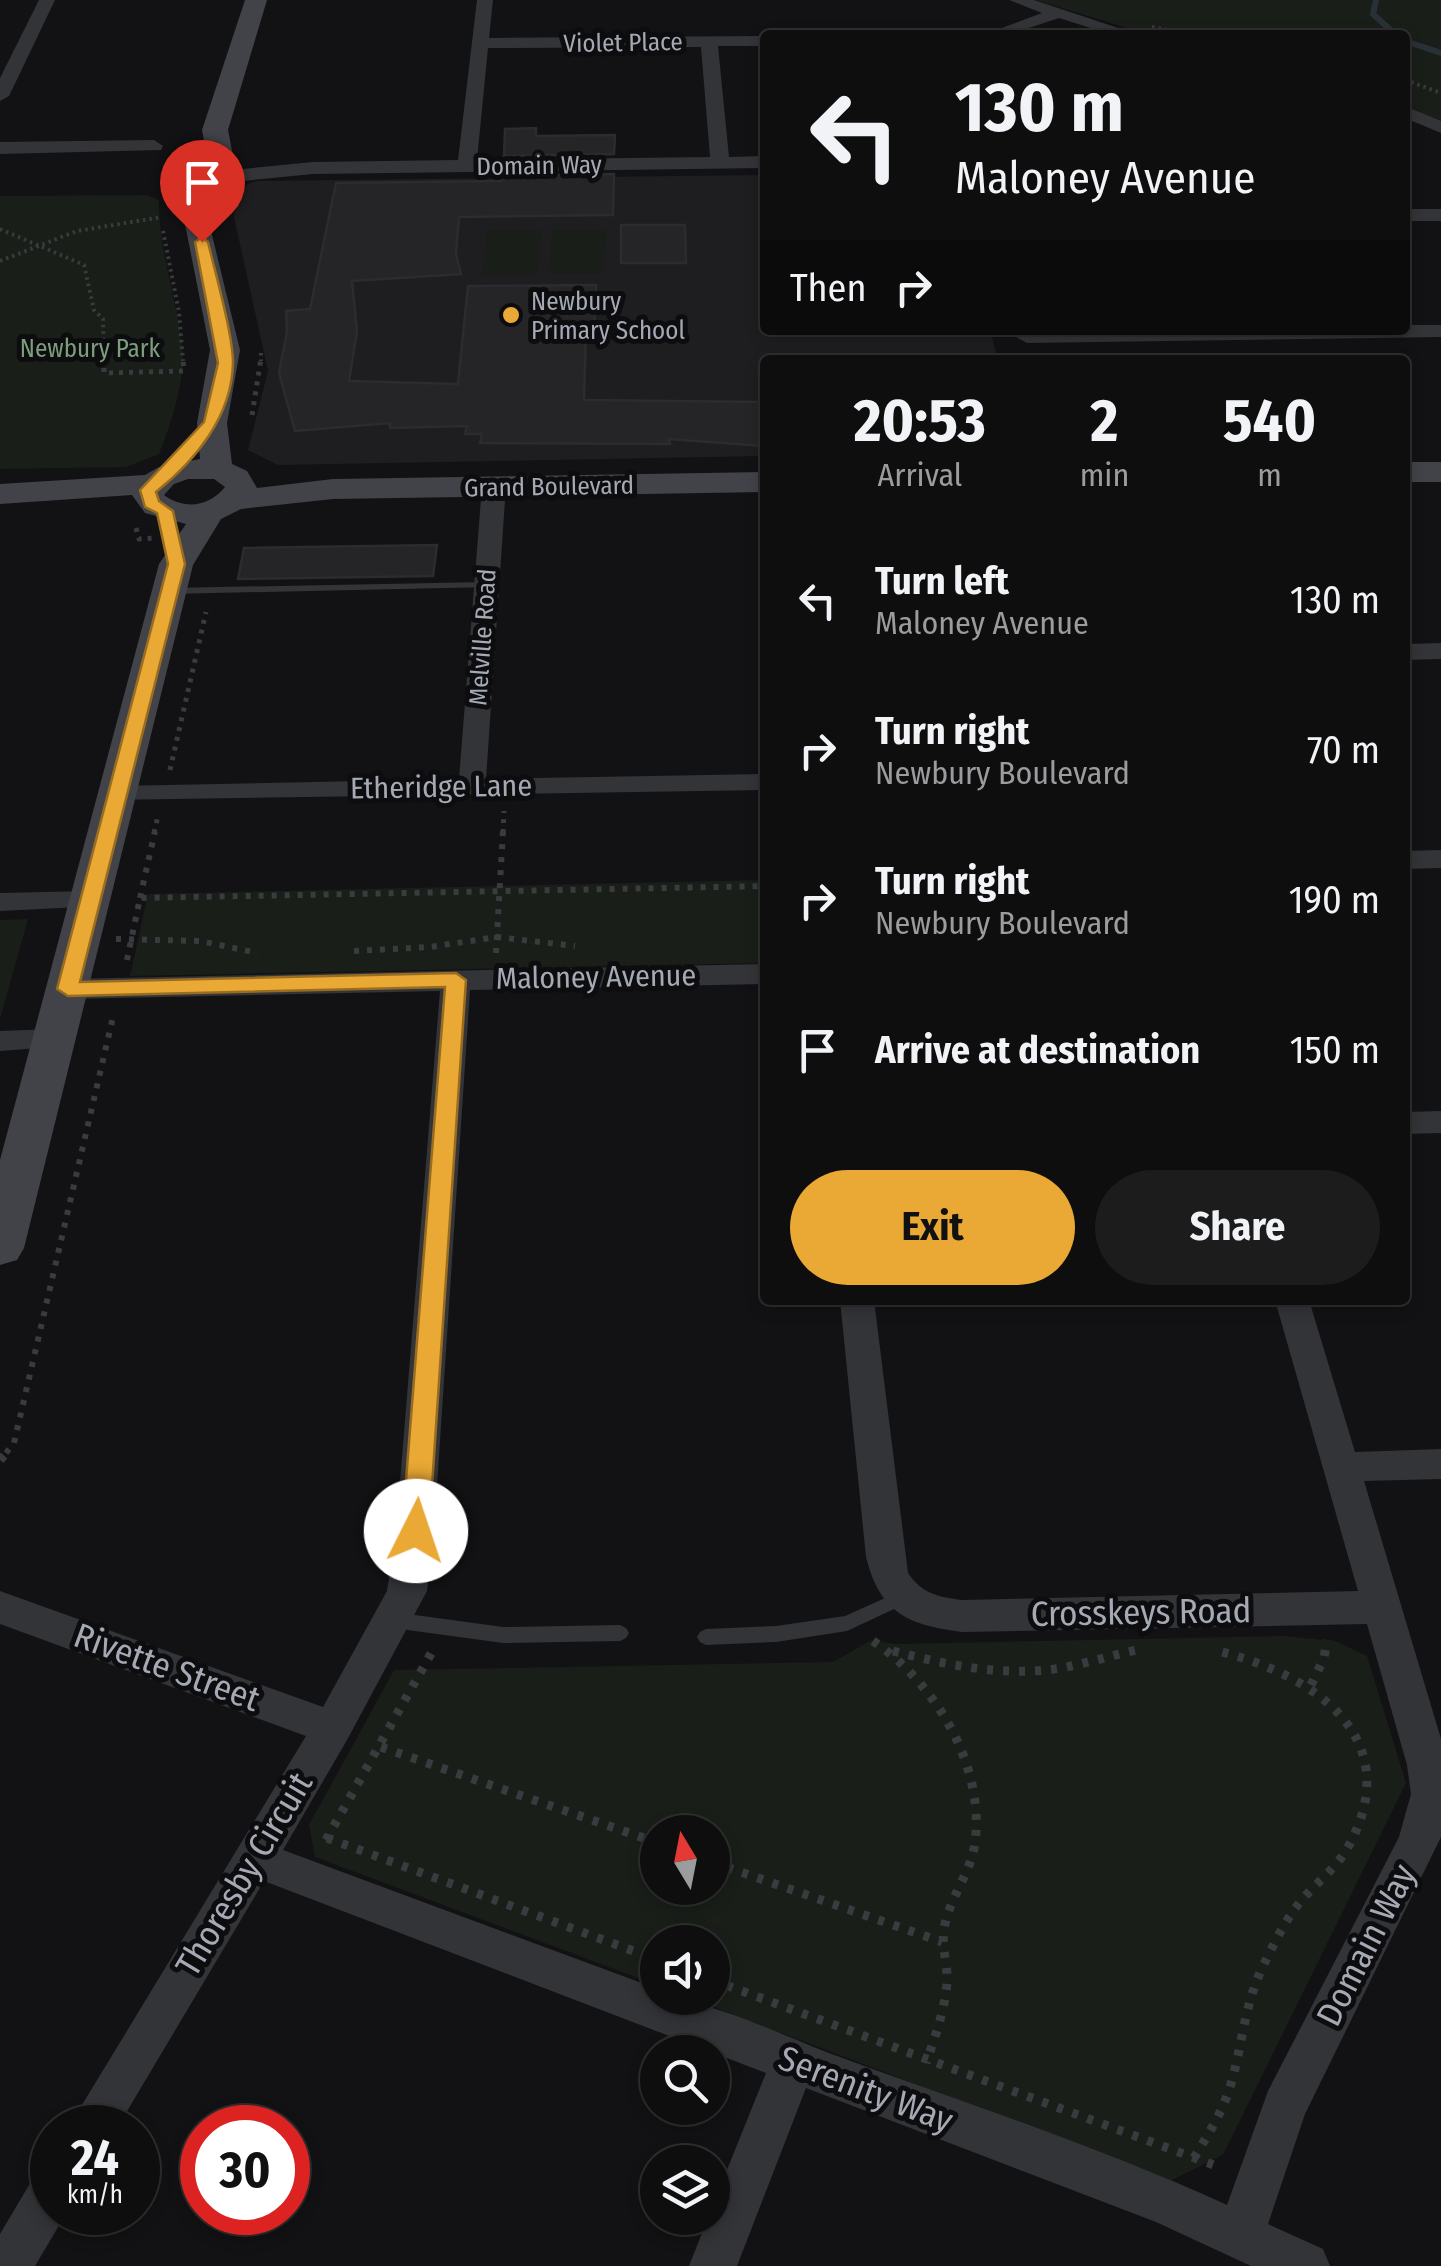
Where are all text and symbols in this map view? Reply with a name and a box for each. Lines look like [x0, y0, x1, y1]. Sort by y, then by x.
street label: Violet Place [563, 27, 683, 59]
text: 130 m [955, 66, 1124, 150]
icon: left [790, 70, 920, 200]
pin [160, 140, 245, 243]
street label: Domain Way [476, 150, 602, 182]
text: Maloney Avenue [955, 151, 1256, 205]
icon: arrive [175, 155, 230, 210]
icon: right [886, 260, 941, 315]
text: Then [790, 265, 866, 311]
place label: Newbury Primary School [531, 287, 685, 346]
marker: Newbury Primary School [500, 304, 522, 326]
park label: Newbury Park [20, 334, 161, 364]
text: 20:53 [854, 385, 986, 457]
text: 2 [1091, 385, 1118, 457]
text: 540 [1223, 385, 1316, 457]
text: Arrival [877, 456, 962, 494]
text: min [1080, 456, 1129, 494]
text: m [1257, 456, 1282, 494]
street label: Grand Boulevard [464, 471, 634, 503]
text: Turn left [875, 558, 1009, 604]
street label: Melville Road [463, 568, 503, 706]
icon: left [790, 573, 845, 628]
text: 130 m [1290, 577, 1380, 623]
text: Maloney Avenue [875, 604, 1089, 642]
text: Turn right [875, 708, 1029, 754]
icon: right [790, 723, 845, 778]
text: 70 m [1307, 727, 1380, 773]
text: Newbury Boulevard [875, 754, 1130, 792]
street label: Etheridge Lane [350, 767, 532, 807]
text: Turn right [875, 858, 1029, 904]
icon: right [790, 873, 845, 928]
text: 190 m [1289, 877, 1380, 923]
text: Newbury Boulevard [875, 904, 1130, 942]
street label: Maloney Avenue [496, 957, 696, 997]
icon: arrive [790, 1023, 845, 1078]
text: Arrive at destination [875, 1027, 1200, 1073]
text: 150 m [1290, 1027, 1380, 1073]
button: Exit [790, 1170, 1075, 1285]
button: Share [1095, 1170, 1380, 1285]
position arrow [364, 1479, 468, 1583]
street label: Crosskeys Road [1030, 1589, 1252, 1635]
street label: Rivette Street [68, 1614, 266, 1720]
street label: Thoresby Circuit [167, 1764, 322, 1983]
north arrow [640, 1815, 730, 1905]
map controls [640, 1815, 730, 2235]
street label: Domain Way [1307, 1857, 1425, 2033]
button: sound [640, 1925, 730, 2015]
button: search [640, 2035, 730, 2125]
street label: Serenity Way [773, 2037, 959, 2142]
speed limit sign: 30 [180, 2105, 310, 2235]
text: 24 [71, 2128, 119, 2188]
button: layers [640, 2145, 730, 2235]
text: km/h [67, 2180, 123, 2210]

